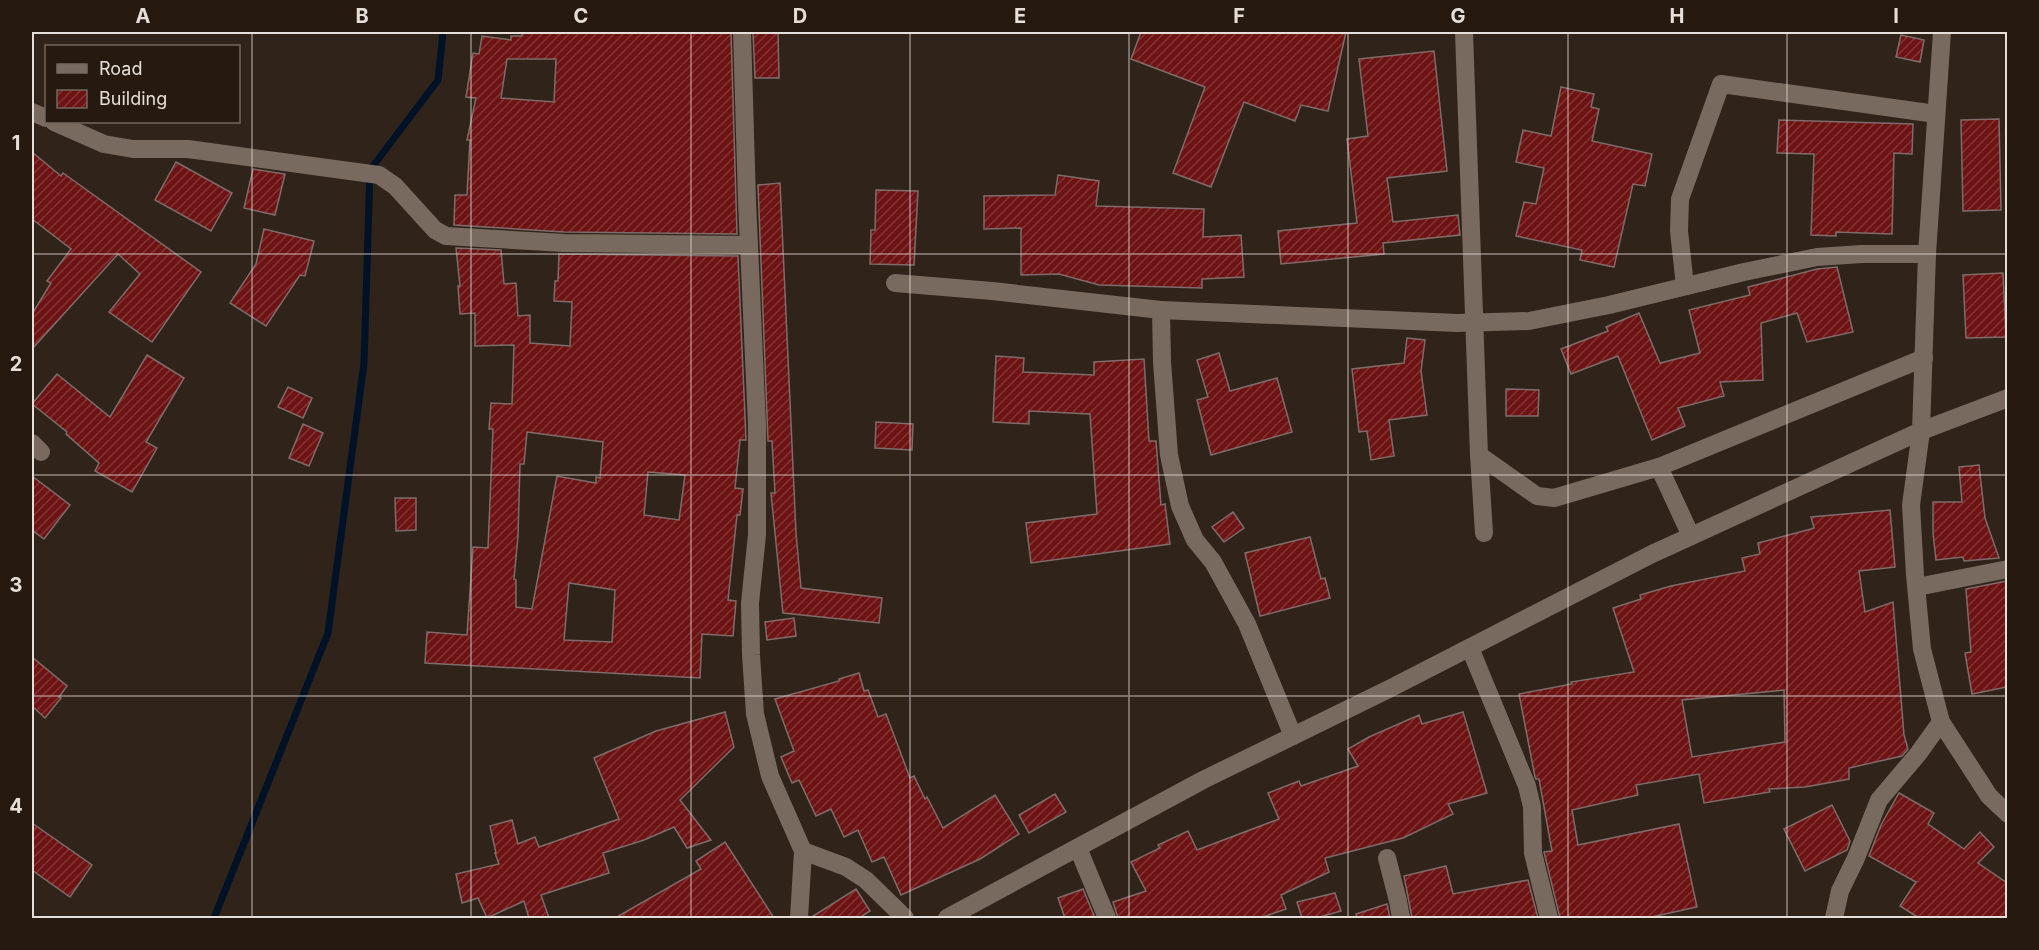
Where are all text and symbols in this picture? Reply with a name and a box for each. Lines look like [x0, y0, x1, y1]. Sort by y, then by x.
text: A [136, 4, 151, 28]
text: B [355, 4, 369, 28]
text: C [574, 4, 588, 28]
text: D [793, 4, 807, 28]
text: E [1014, 4, 1026, 28]
text: F [1233, 4, 1245, 28]
text: G [1450, 4, 1466, 28]
text: H [1670, 4, 1684, 28]
text: I [1893, 4, 1899, 28]
legend [45, 45, 240, 123]
text: Road [99, 58, 142, 79]
text: Building [99, 88, 167, 109]
text: 1 [12, 131, 20, 155]
text: 2 [10, 352, 22, 376]
text: 3 [10, 573, 22, 597]
text: 4 [9, 794, 23, 818]

